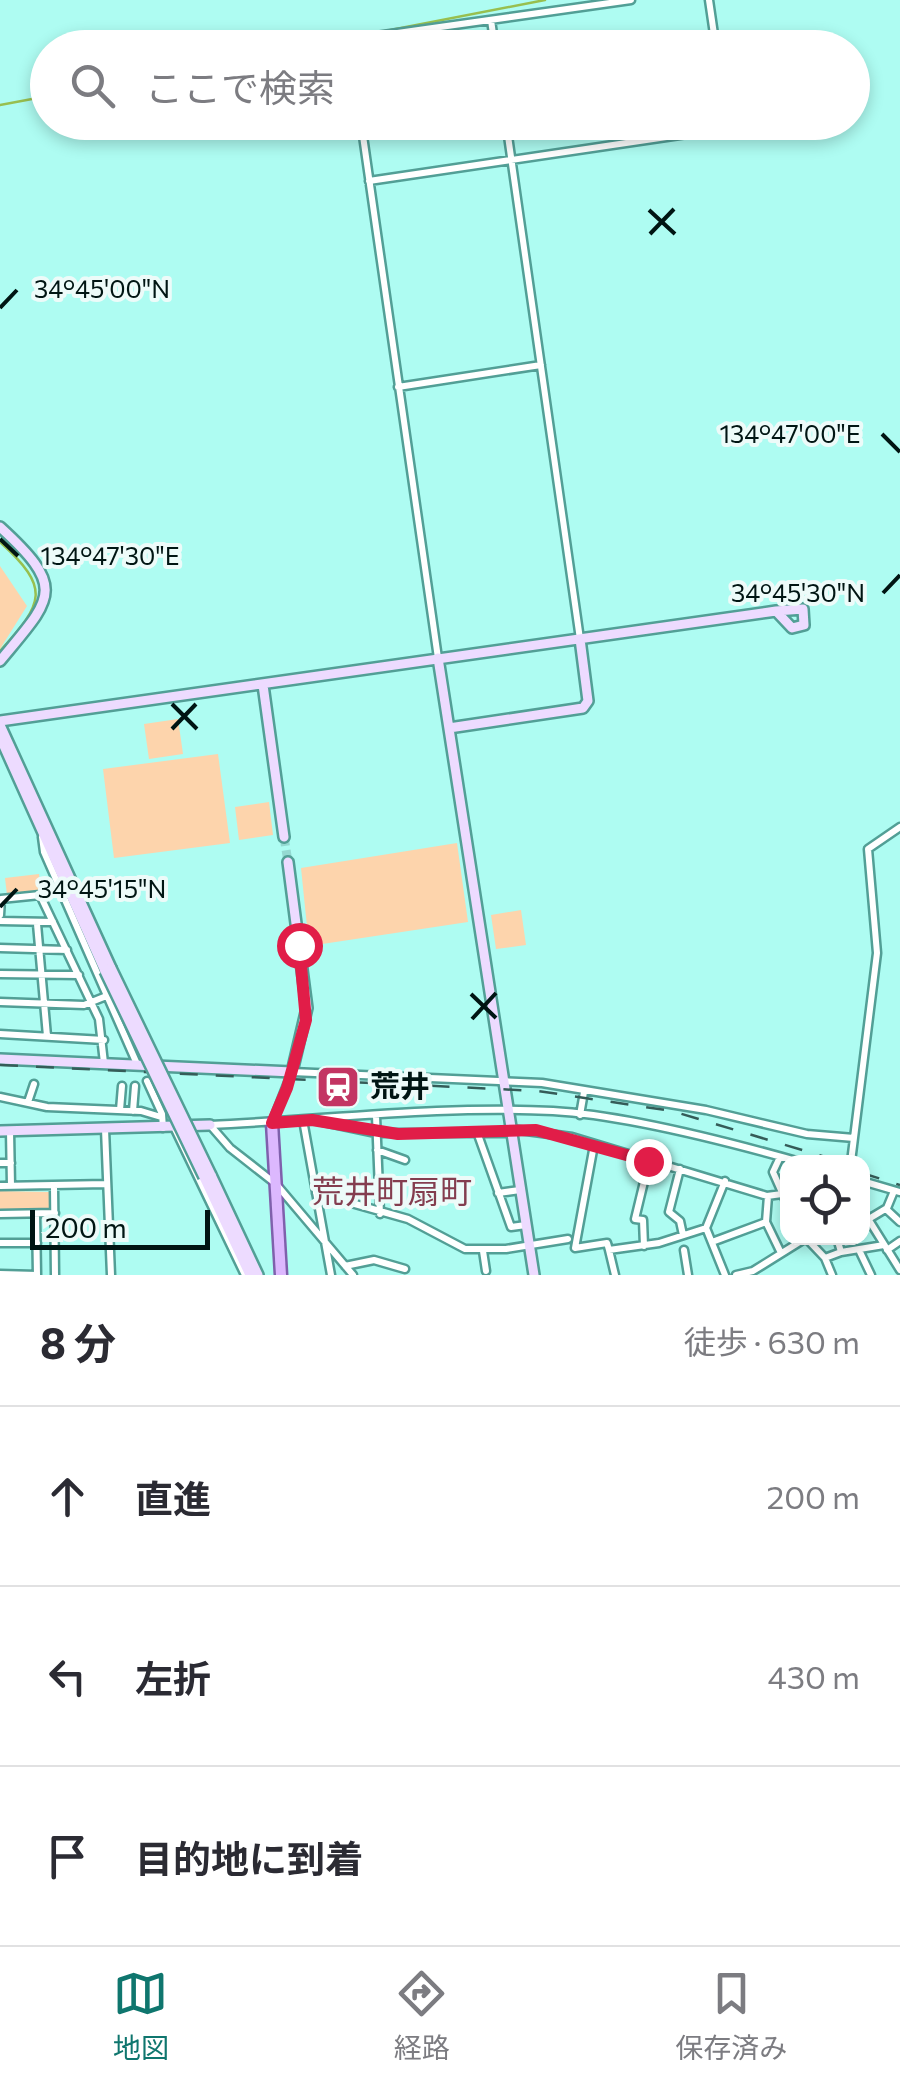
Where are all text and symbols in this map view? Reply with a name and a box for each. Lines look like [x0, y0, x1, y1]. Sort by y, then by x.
search box [30, 30, 870, 140]
icon: search [65, 58, 120, 113]
text: ここで検索 [145, 63, 335, 110]
text: 34°45'00"N [34, 273, 170, 303]
text: 134°47'00"E [719, 418, 861, 448]
text: 134°47'30"E [40, 540, 180, 570]
text: 34°45'30"N [731, 577, 865, 607]
text: 34°45'15"N [38, 873, 166, 903]
route start [277, 923, 323, 969]
station icon: 荒井 [315, 1064, 361, 1110]
place label: 荒井 [370, 1066, 430, 1103]
route end [626, 1139, 672, 1185]
map controls [780, 1155, 870, 1245]
button: locate [780, 1155, 870, 1245]
district label: 荒井町扇町 [312, 1170, 472, 1210]
scale bar [30, 1205, 210, 1250]
text: 200 m [45, 1210, 127, 1244]
text: 8 分 [40, 1316, 116, 1368]
text: 徒歩 · 630 m [684, 1321, 860, 1361]
icon: ahead [40, 1469, 95, 1524]
text: 直進 [135, 1474, 211, 1521]
text: 200 m [767, 1476, 860, 1516]
icon: left [40, 1649, 95, 1704]
text: 左折 [135, 1654, 211, 1701]
text: 430 m [768, 1656, 860, 1696]
icon: arrive [40, 1829, 95, 1884]
text: 目的地に到着 [135, 1834, 363, 1881]
tab: 地図 [113, 1966, 169, 2066]
tab: 経路 [394, 1966, 450, 2066]
tab: 保存済み [675, 1966, 787, 2066]

